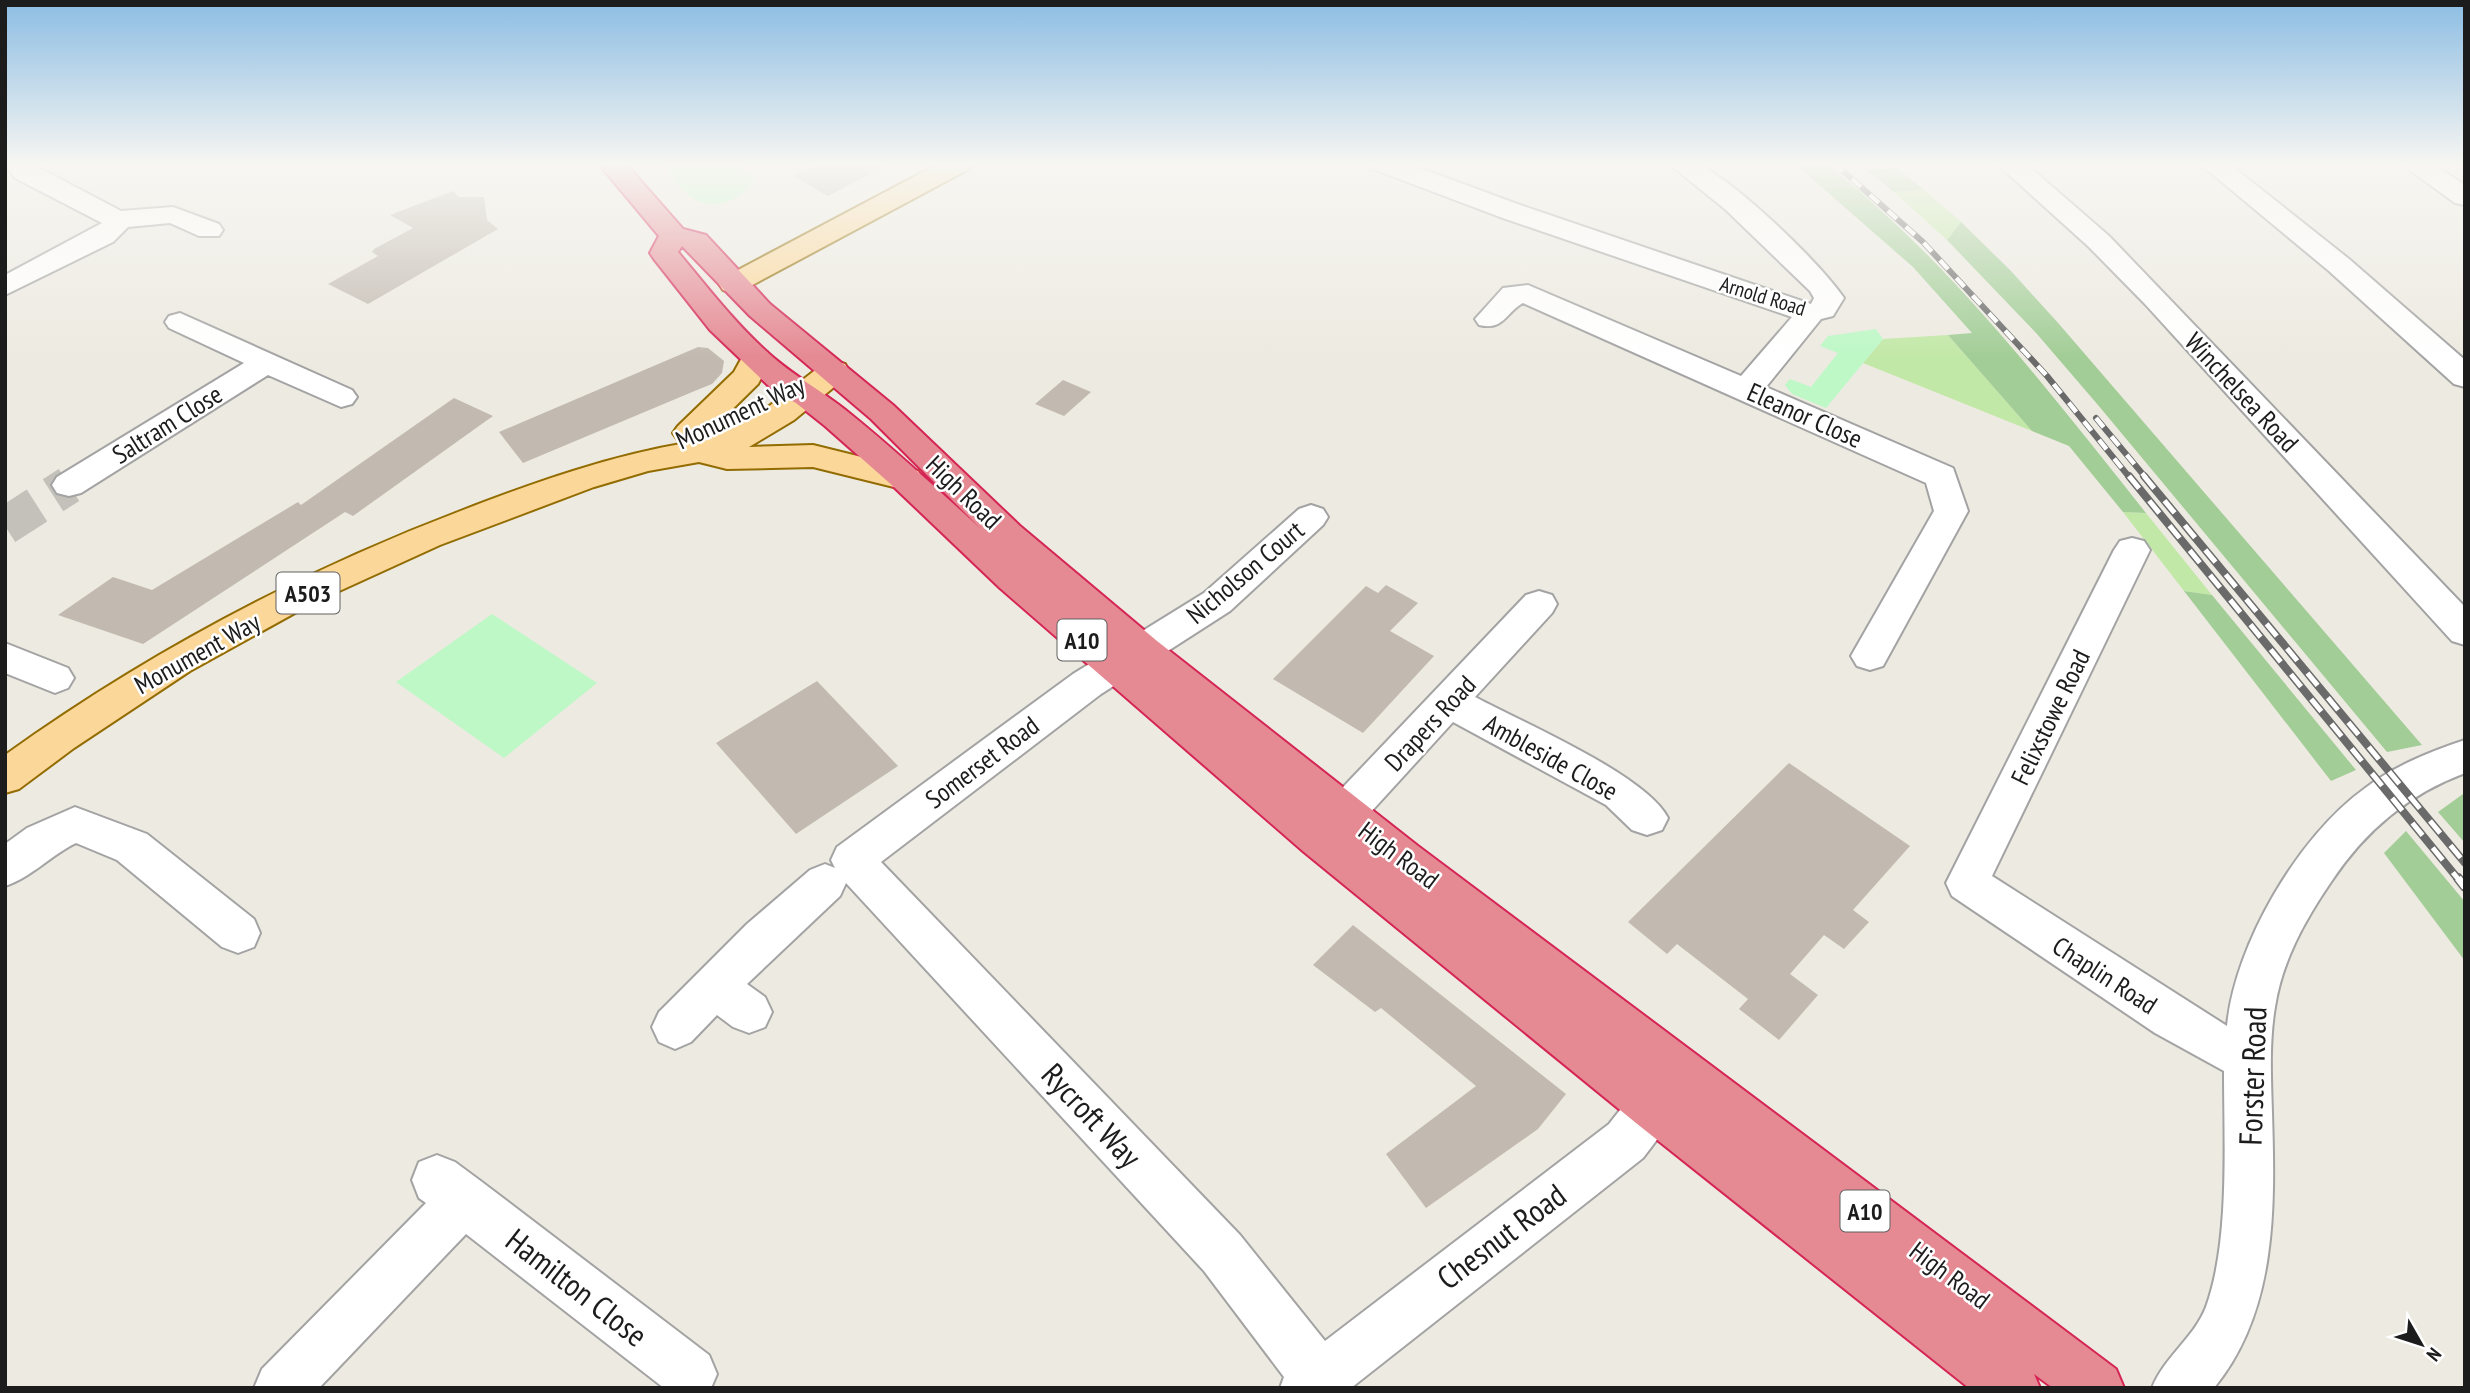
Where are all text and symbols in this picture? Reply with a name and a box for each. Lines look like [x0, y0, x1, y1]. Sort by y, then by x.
street label: Arnold Road [1717, 270, 1809, 322]
street label: Winchelsea Road [2178, 325, 2306, 459]
street label: Monument Way [670, 368, 810, 456]
street label: Eleanor Close [1742, 375, 1868, 455]
street label: Saltram Close [106, 377, 228, 471]
street label: High Road [919, 448, 1009, 536]
street label: Nicholson Court [1180, 513, 1310, 631]
road number: A503 [276, 572, 340, 614]
street label: Monument Way [128, 605, 266, 701]
road number: A10 [1058, 620, 1106, 660]
street label: Felixstowe Road [2003, 644, 2097, 790]
street label: Drapers Road [1377, 668, 1483, 778]
street label: Ambleside Close [1478, 707, 1624, 807]
street label: Somerset Road [919, 709, 1045, 815]
street label: High Road [1352, 814, 1446, 896]
street label: Chaplin Road [2047, 929, 2163, 1021]
street label: Forster Road [2229, 1006, 2275, 1146]
street label: Rycroft Way [1033, 1054, 1151, 1176]
street label: Chesnut Road [1428, 1174, 1574, 1298]
road number: A10 [1840, 1190, 1890, 1232]
street label: Hamilton Close [498, 1219, 656, 1355]
street label: High Road [1903, 1234, 1997, 1316]
north arrow [2386, 1309, 2456, 1379]
text: N [2422, 1343, 2447, 1366]

